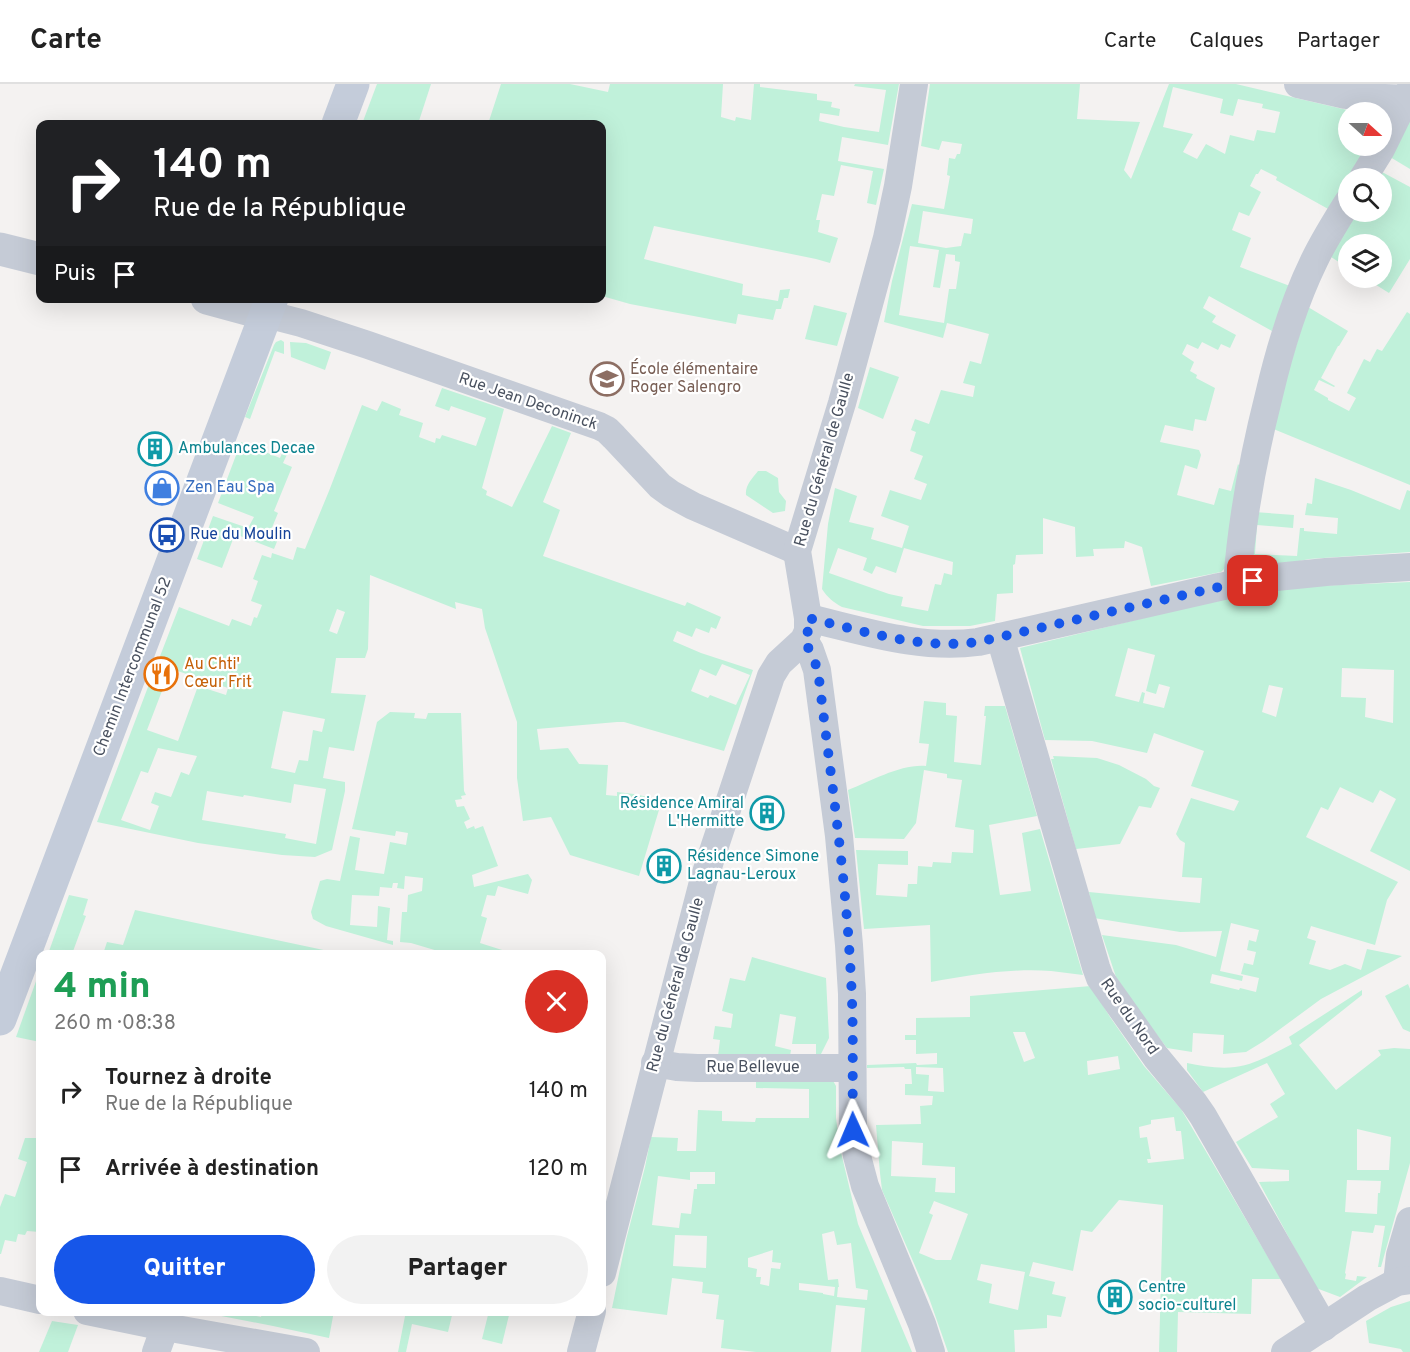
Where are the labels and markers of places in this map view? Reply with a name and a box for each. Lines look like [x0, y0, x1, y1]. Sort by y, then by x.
place label: École élémentaire Roger Salengro [630, 358, 758, 398]
school or university icon: École élémentaire Roger Salengro [589, 361, 625, 397]
building icon: Ambulances Decae [137, 431, 173, 467]
place label: Ambulances Decae [178, 439, 315, 459]
shop icon: Zen Eau Spa [144, 470, 180, 506]
place label: Zen Eau Spa [185, 478, 275, 498]
bus stop icon: Rue du Moulin [149, 517, 185, 553]
place label: Rue du Moulin [190, 525, 292, 545]
pin [1227, 555, 1278, 606]
place label: Au Chti' Cœur Frit [184, 655, 252, 693]
restaurant icon: Au Chti' Cœur Frit [143, 656, 179, 692]
place label: Résidence Amiral L'Hermitte [620, 794, 744, 832]
building icon: Résidence Amiral L'Hermitte [749, 795, 785, 831]
place label: Résidence Simone Lagnau-Leroux [687, 847, 819, 885]
building icon: Résidence Simone Lagnau-Leroux [646, 848, 682, 884]
place label: Centre socio-culturel [1138, 1278, 1237, 1316]
building icon: Centre socio-culturel [1097, 1279, 1133, 1315]

